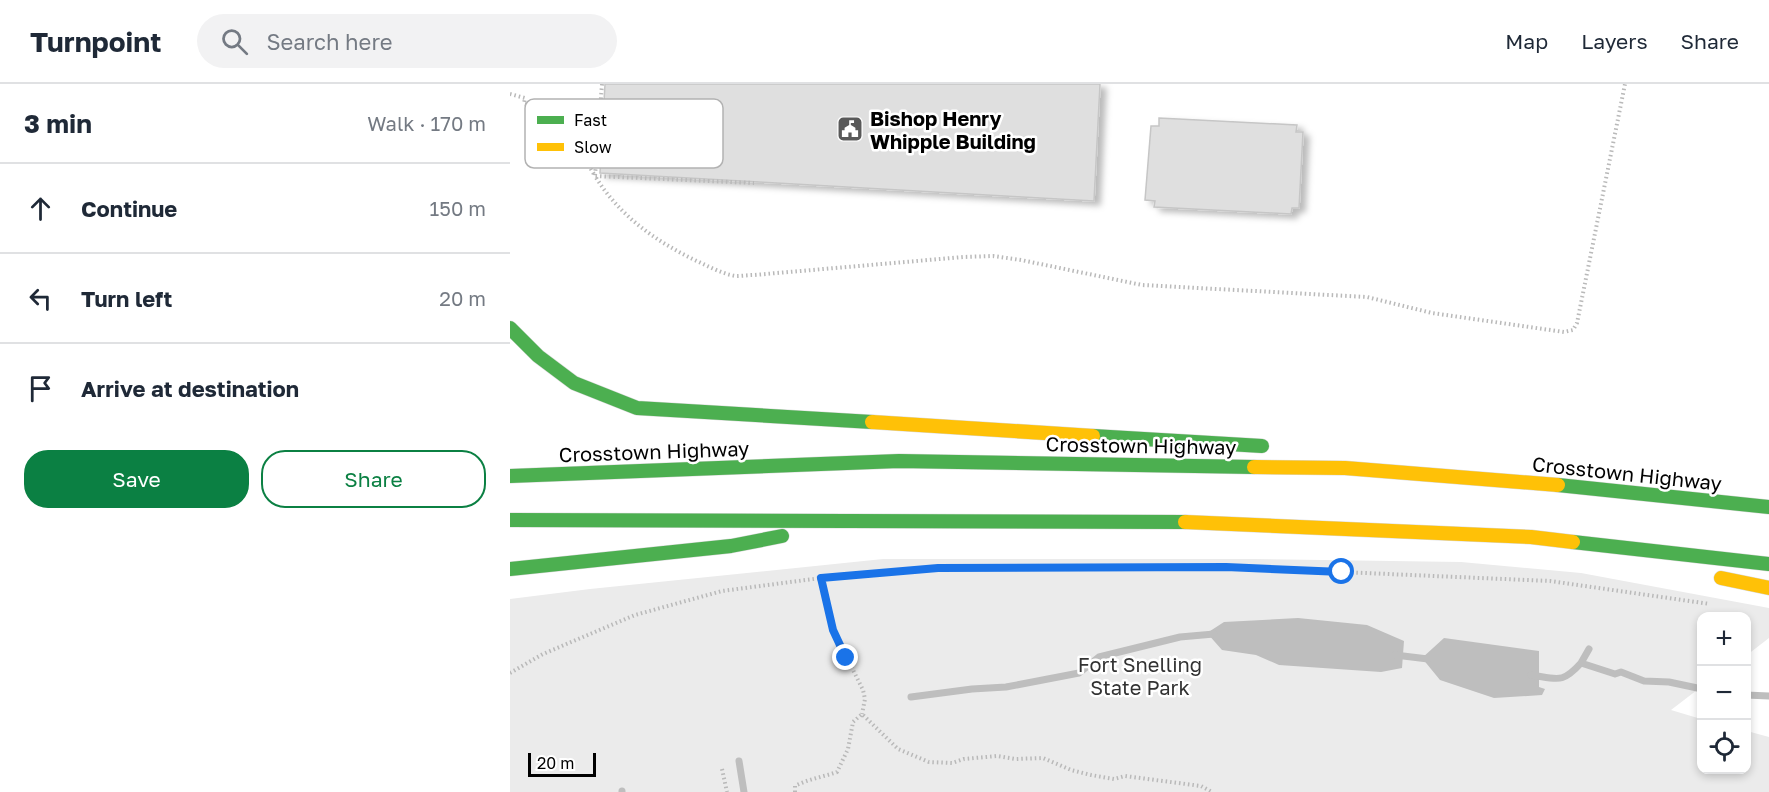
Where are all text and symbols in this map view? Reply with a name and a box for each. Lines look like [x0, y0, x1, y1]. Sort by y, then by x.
search box [197, 14, 617, 68]
text: Turnpoint [30, 25, 161, 58]
icon: search [218, 25, 251, 58]
text: Search here [266, 28, 393, 55]
text: Map [1505, 28, 1548, 54]
text: Layers [1581, 28, 1648, 54]
text: Share [1681, 28, 1739, 54]
legend [525, 99, 723, 168]
place label: Bishop Henry Whipple Building [870, 106, 1036, 153]
text: 3 min [24, 108, 92, 139]
text: Fast [574, 110, 607, 130]
text: Walk · 170 m [367, 111, 486, 135]
public building icon: Bishop Henry Whipple Building [835, 114, 865, 144]
text: Slow [574, 137, 612, 157]
icon: ahead [24, 192, 57, 225]
text: Continue [81, 195, 177, 222]
text: 150 m [430, 196, 486, 220]
icon: left [24, 282, 57, 315]
text: Turn left [81, 285, 172, 312]
text: 20 m [439, 286, 486, 310]
icon: arrive [24, 372, 57, 405]
text: Arrive at destination [81, 375, 299, 402]
street label: Crosstown Highway [1046, 431, 1236, 459]
street label: Crosstown Highway [558, 436, 750, 466]
button: Save [24, 450, 249, 508]
button: Share [261, 450, 486, 508]
street label: Crosstown Highway [1531, 451, 1723, 495]
route start [1328, 558, 1354, 584]
map controls [1697, 612, 1751, 774]
button: + [1697, 612, 1751, 666]
route end [832, 644, 858, 670]
park label: Fort Snelling State Park [1078, 652, 1202, 699]
button: − [1697, 666, 1751, 720]
button: locate [1697, 720, 1751, 774]
scale bar [528, 750, 596, 778]
text: 20 m [537, 753, 574, 773]

